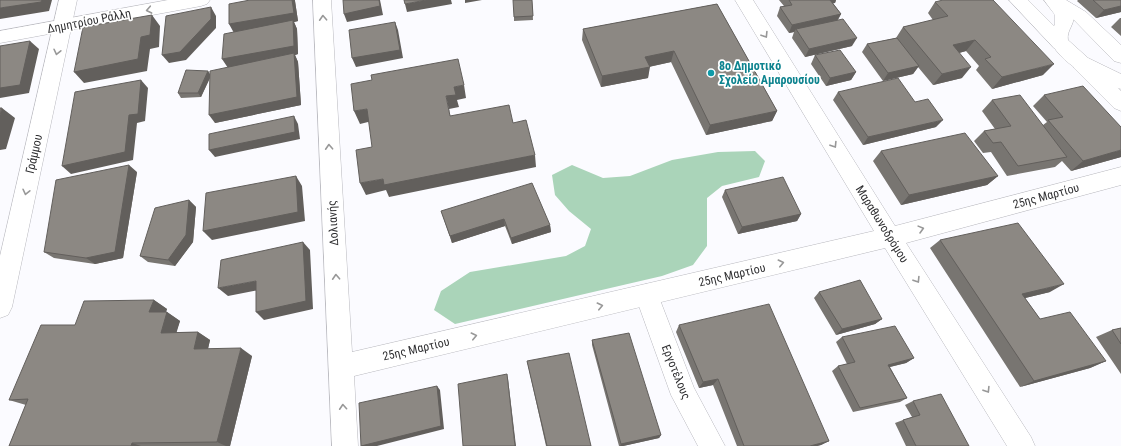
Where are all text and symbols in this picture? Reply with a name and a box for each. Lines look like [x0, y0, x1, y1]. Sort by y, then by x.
one-way arrow [145, 5, 152, 13]
street label: Δημητρίου Ράλλη [46, 6, 132, 36]
one-way arrow [318, 15, 327, 21]
one-way arrow [761, 31, 768, 38]
one-way arrow [53, 49, 61, 55]
place label: 8ο Δημοτικό Σχολείο Αμαρουσίου [719, 59, 820, 88]
marker: 8ο Δημοτικό Σχολείο Αμαρουσίου [706, 68, 716, 78]
street label: Γράμμου [23, 133, 45, 175]
one-way arrow [829, 141, 837, 148]
one-way arrow [325, 144, 334, 150]
street label: 25ης Μαρτίου [1011, 180, 1081, 212]
street label: Μαραθωνοδρόμου [853, 183, 911, 265]
one-way arrow [22, 189, 30, 195]
street label: Δολιανής [325, 200, 341, 246]
one-way arrow [918, 225, 925, 234]
street label: 25ης Μαρτίου [697, 260, 767, 289]
one-way arrow [778, 260, 785, 268]
one-way arrow [331, 274, 340, 280]
one-way arrow [912, 276, 920, 283]
one-way arrow [597, 302, 604, 311]
one-way arrow [471, 332, 477, 340]
street label: 25ης Μαρτίου [381, 334, 451, 363]
street label: Εργοτέλους [659, 343, 693, 402]
one-way arrow [982, 385, 989, 392]
one-way arrow [339, 404, 347, 410]

